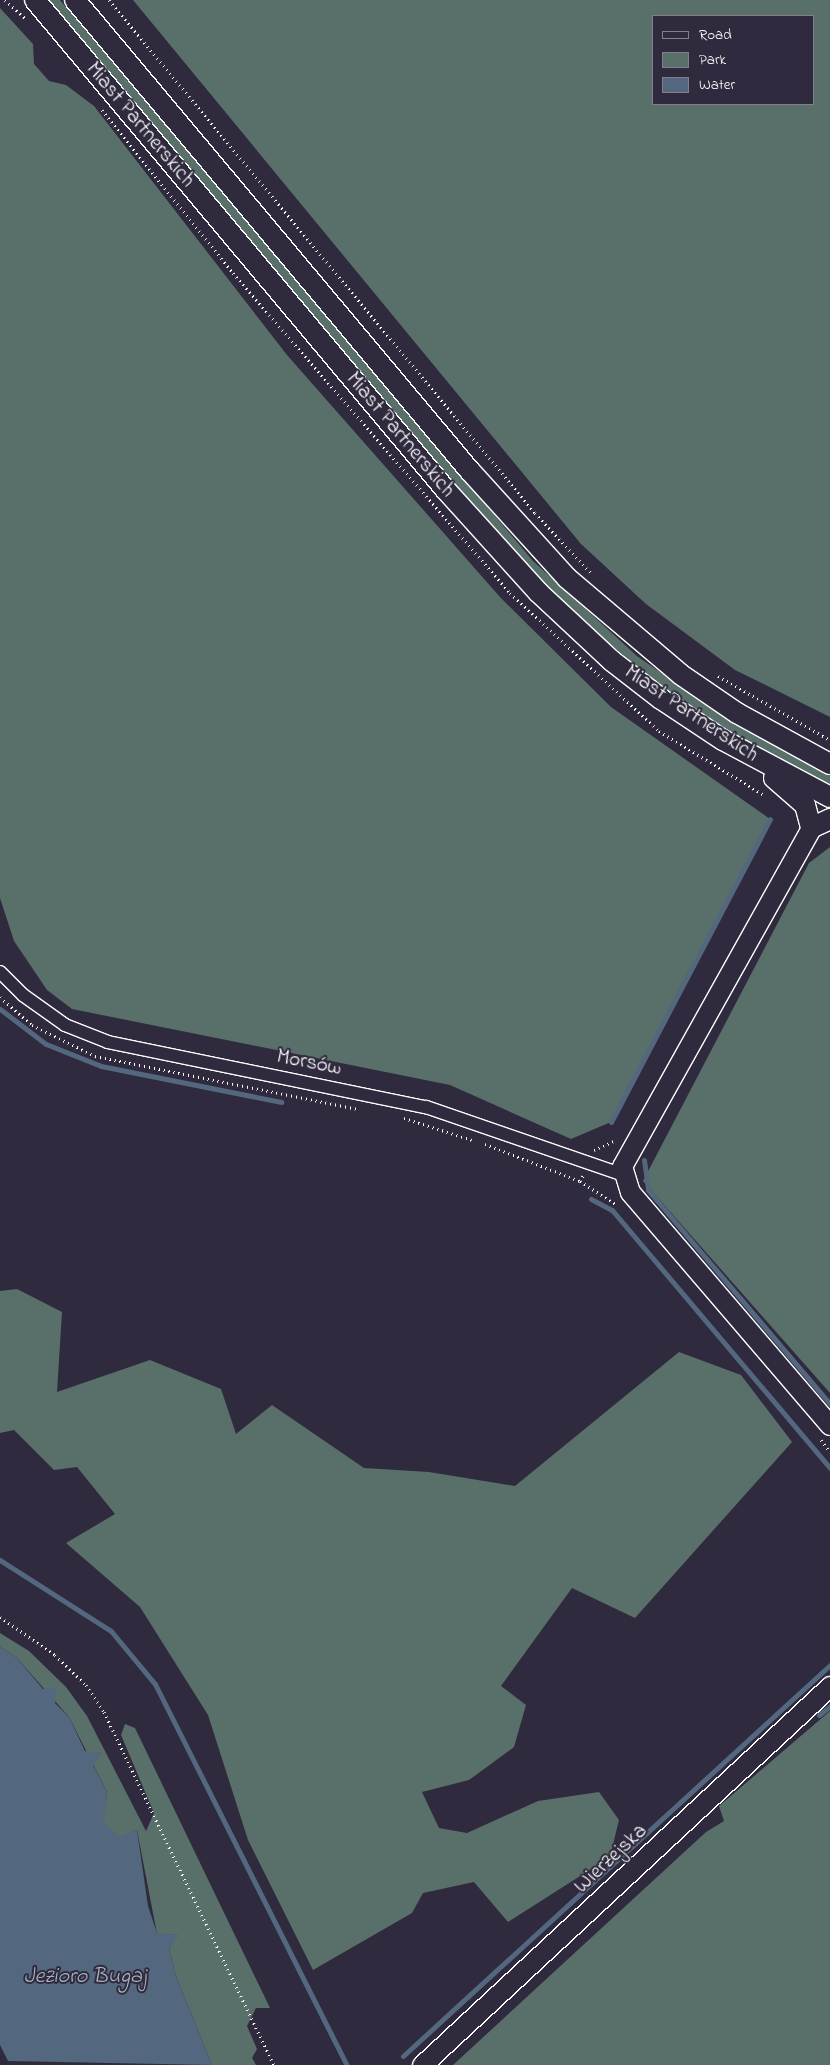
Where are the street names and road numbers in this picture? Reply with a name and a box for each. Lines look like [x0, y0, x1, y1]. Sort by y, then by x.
street label: Miast Partnerskich [80, 57, 200, 193]
street label: Miast Partnerskich [340, 367, 460, 503]
street label: Miast Partnerskich [619, 660, 763, 768]
street label: Morsów [274, 1044, 344, 1082]
street label: Wierzejska [569, 1819, 653, 1899]

